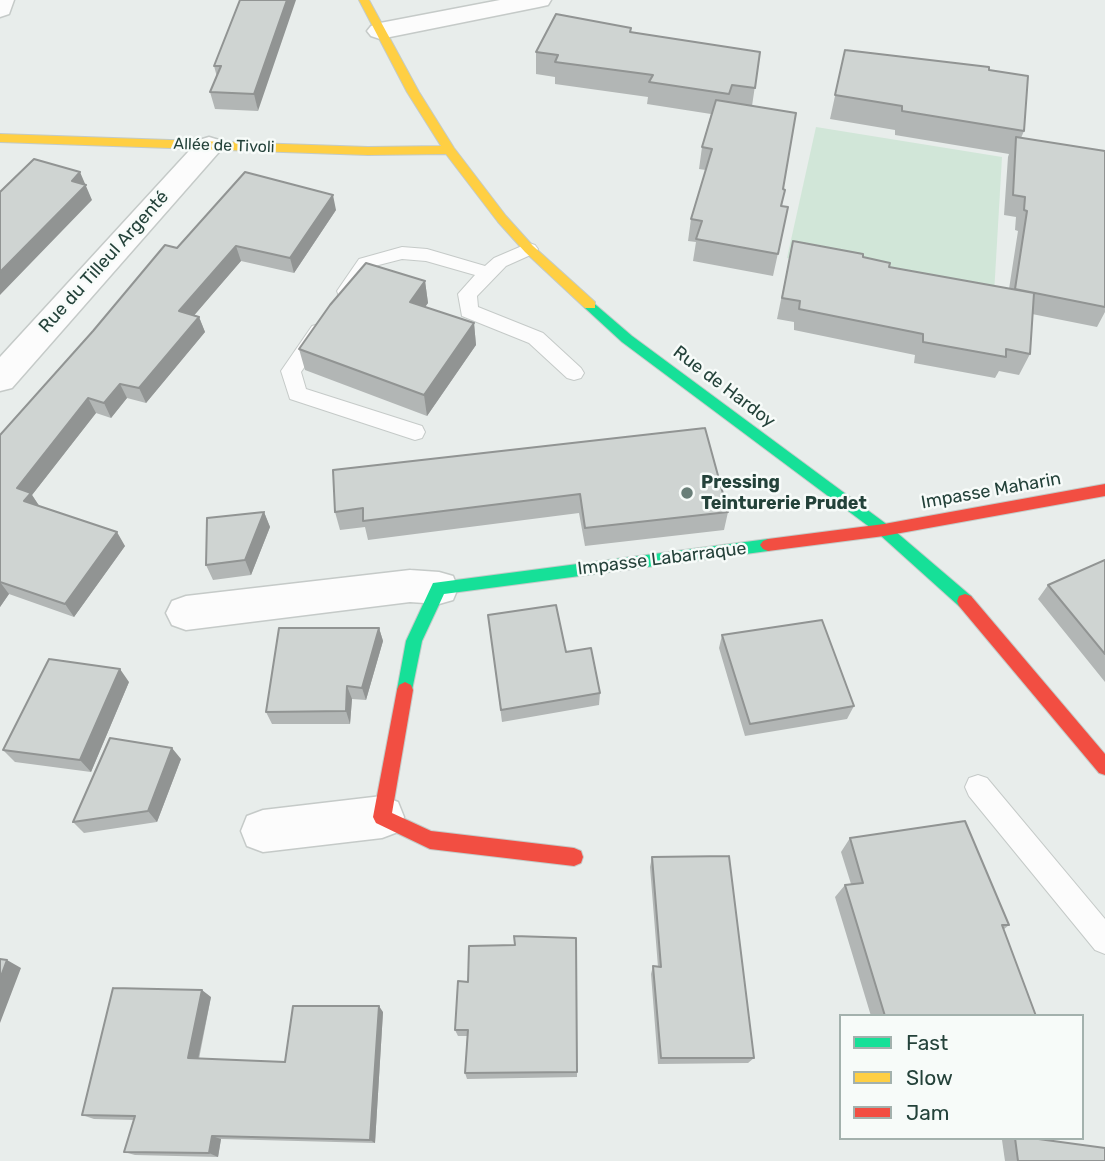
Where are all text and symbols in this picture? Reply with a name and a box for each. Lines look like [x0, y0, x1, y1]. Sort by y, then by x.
street label: Allée de Tivoli [173, 135, 275, 157]
street label: Rue du Tilleul Argenté [35, 187, 173, 337]
street label: Rue de Hardoy [669, 342, 779, 432]
street label: Impasse Maharin [919, 468, 1063, 514]
place label: Pressing Teinturerie Prudet [701, 472, 867, 514]
marker: Pressing Teinturerie Prudet [679, 485, 695, 501]
street label: Impasse Labarraque [576, 538, 748, 580]
legend [839, 1014, 1084, 1140]
text: Fast [906, 1030, 948, 1055]
text: Slow [906, 1065, 953, 1090]
text: Jam [906, 1100, 950, 1125]

